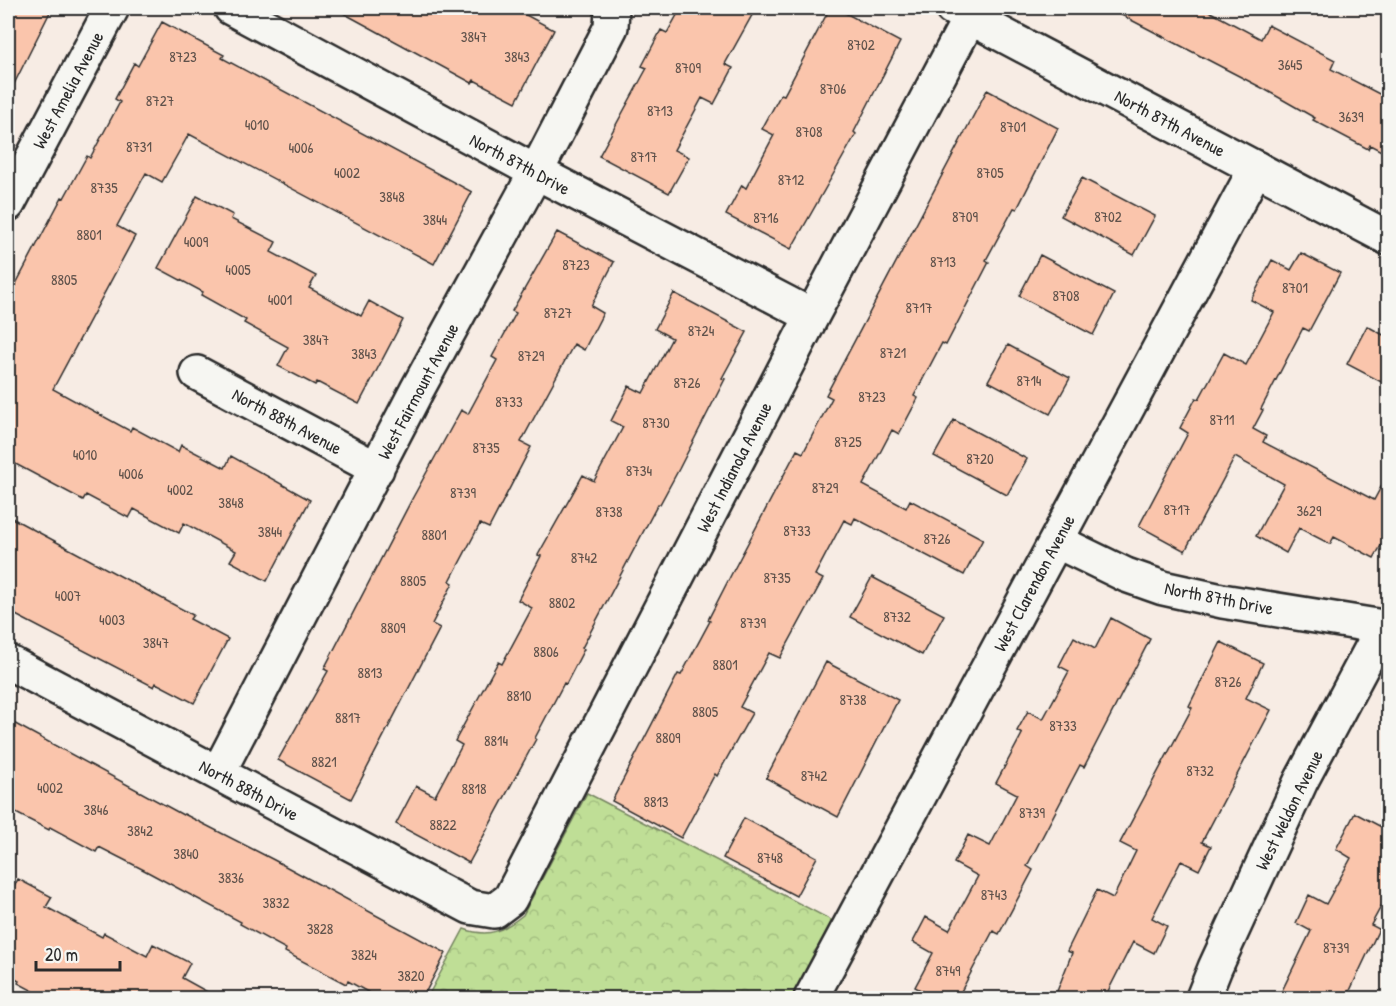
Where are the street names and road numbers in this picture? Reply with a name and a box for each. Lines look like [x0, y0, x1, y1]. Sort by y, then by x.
street label: West Amelia Avenue [27, 27, 109, 153]
street label: North 87th Avenue [1110, 83, 1230, 163]
street label: North 87th Drive [466, 127, 574, 201]
street label: West Fairmount Avenue [371, 318, 465, 464]
street label: North 88th Avenue [228, 382, 346, 460]
street label: West Indianola Avenue [690, 398, 778, 536]
street label: West Clarendon Avenue [987, 510, 1081, 656]
street label: North 87th Drive [1163, 575, 1275, 621]
street label: West Weldon Avenue [1249, 746, 1329, 874]
street label: North 88th Drive [195, 753, 303, 827]

